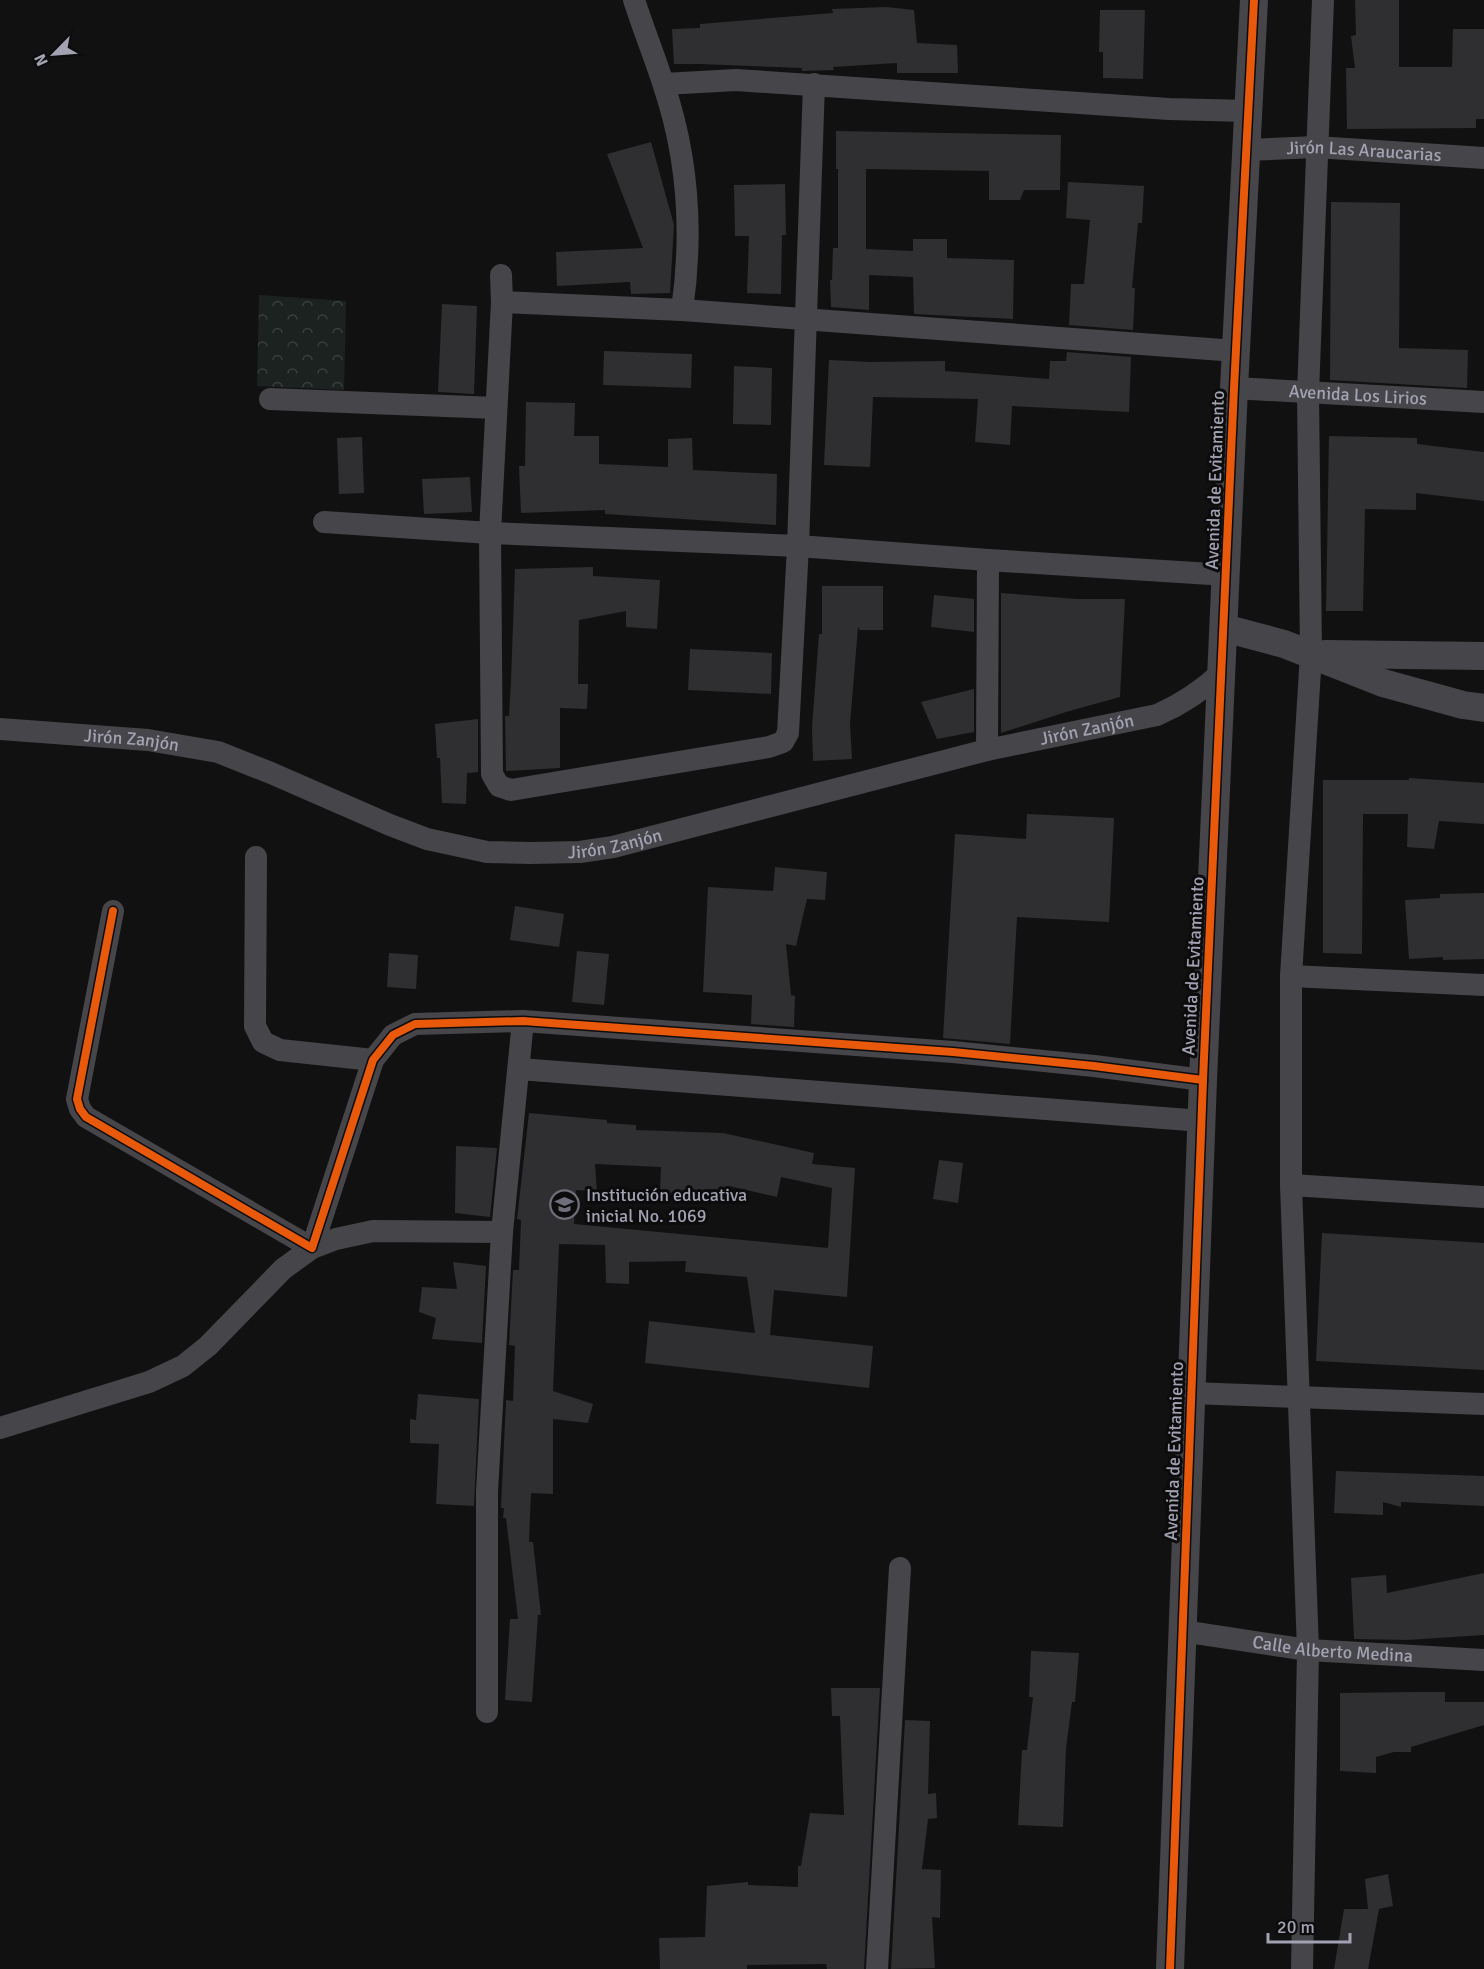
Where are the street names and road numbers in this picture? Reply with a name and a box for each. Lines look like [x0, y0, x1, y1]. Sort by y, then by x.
street label: Jirón Las Araucarias [1286, 136, 1442, 166]
street label: Avenida Los Lirios [1288, 380, 1428, 410]
street label: Avenida de Evitamiento [1201, 390, 1229, 570]
street label: Jirón Zanjón [1038, 709, 1136, 750]
street label: Jirón Zanjón [83, 724, 181, 756]
street label: Jirón Zanjón [568, 824, 664, 863]
street label: Avenida de Evitamiento [1177, 876, 1209, 1056]
street label: Avenida de Evitamiento [1160, 1361, 1188, 1541]
street label: Calle Alberto Medina [1251, 1631, 1414, 1667]

